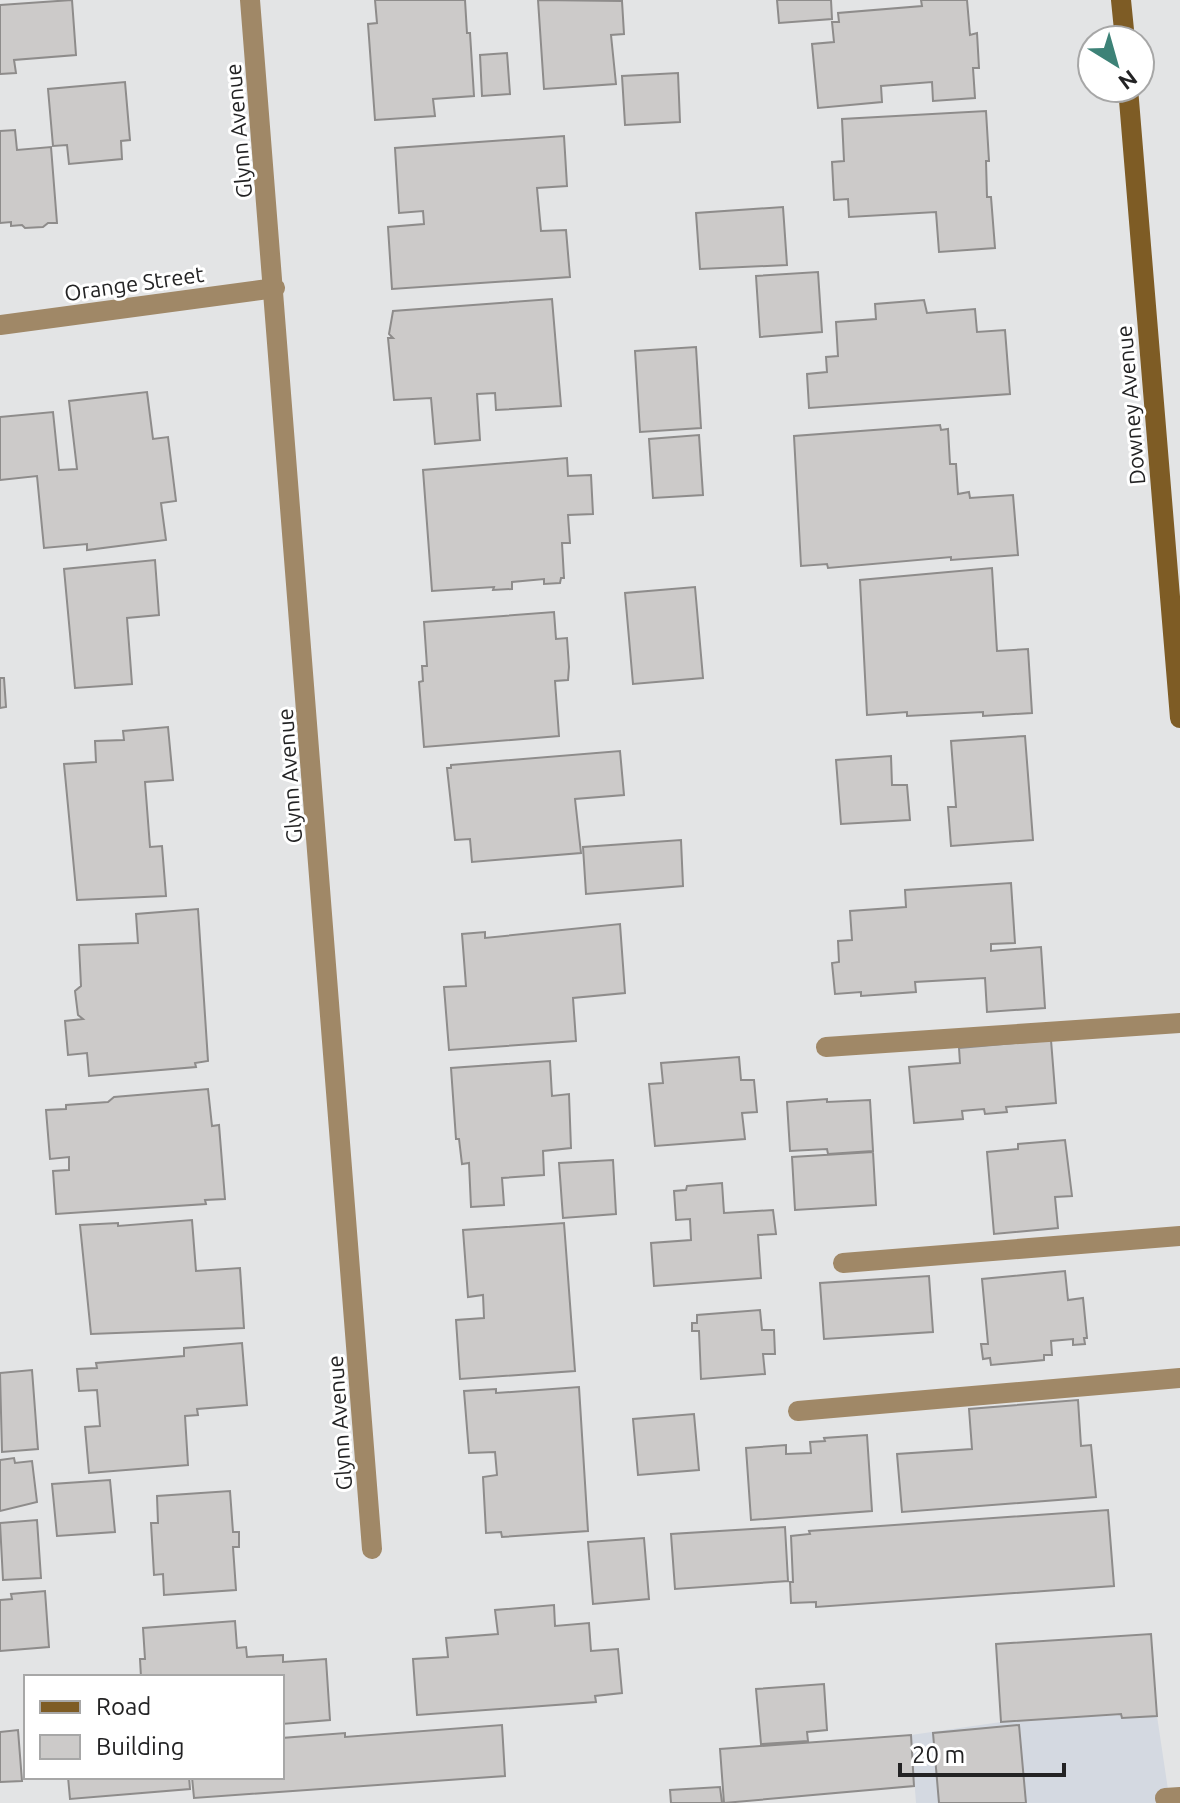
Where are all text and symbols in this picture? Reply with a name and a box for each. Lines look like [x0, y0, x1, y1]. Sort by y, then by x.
north arrow [1076, 24, 1156, 104]
street label: Glynn Avenue [220, 63, 256, 199]
text: N [1114, 65, 1142, 95]
street label: Orange Street [63, 261, 206, 305]
street label: Downey Avenue [1111, 324, 1149, 486]
street label: Glynn Avenue [272, 708, 306, 844]
street label: Glynn Avenue [322, 1355, 356, 1491]
legend [24, 1675, 284, 1779]
text: Road [96, 1693, 151, 1720]
scale bar [900, 1727, 1064, 1777]
text: Building [96, 1733, 184, 1760]
text: 20 m [912, 1741, 965, 1768]

